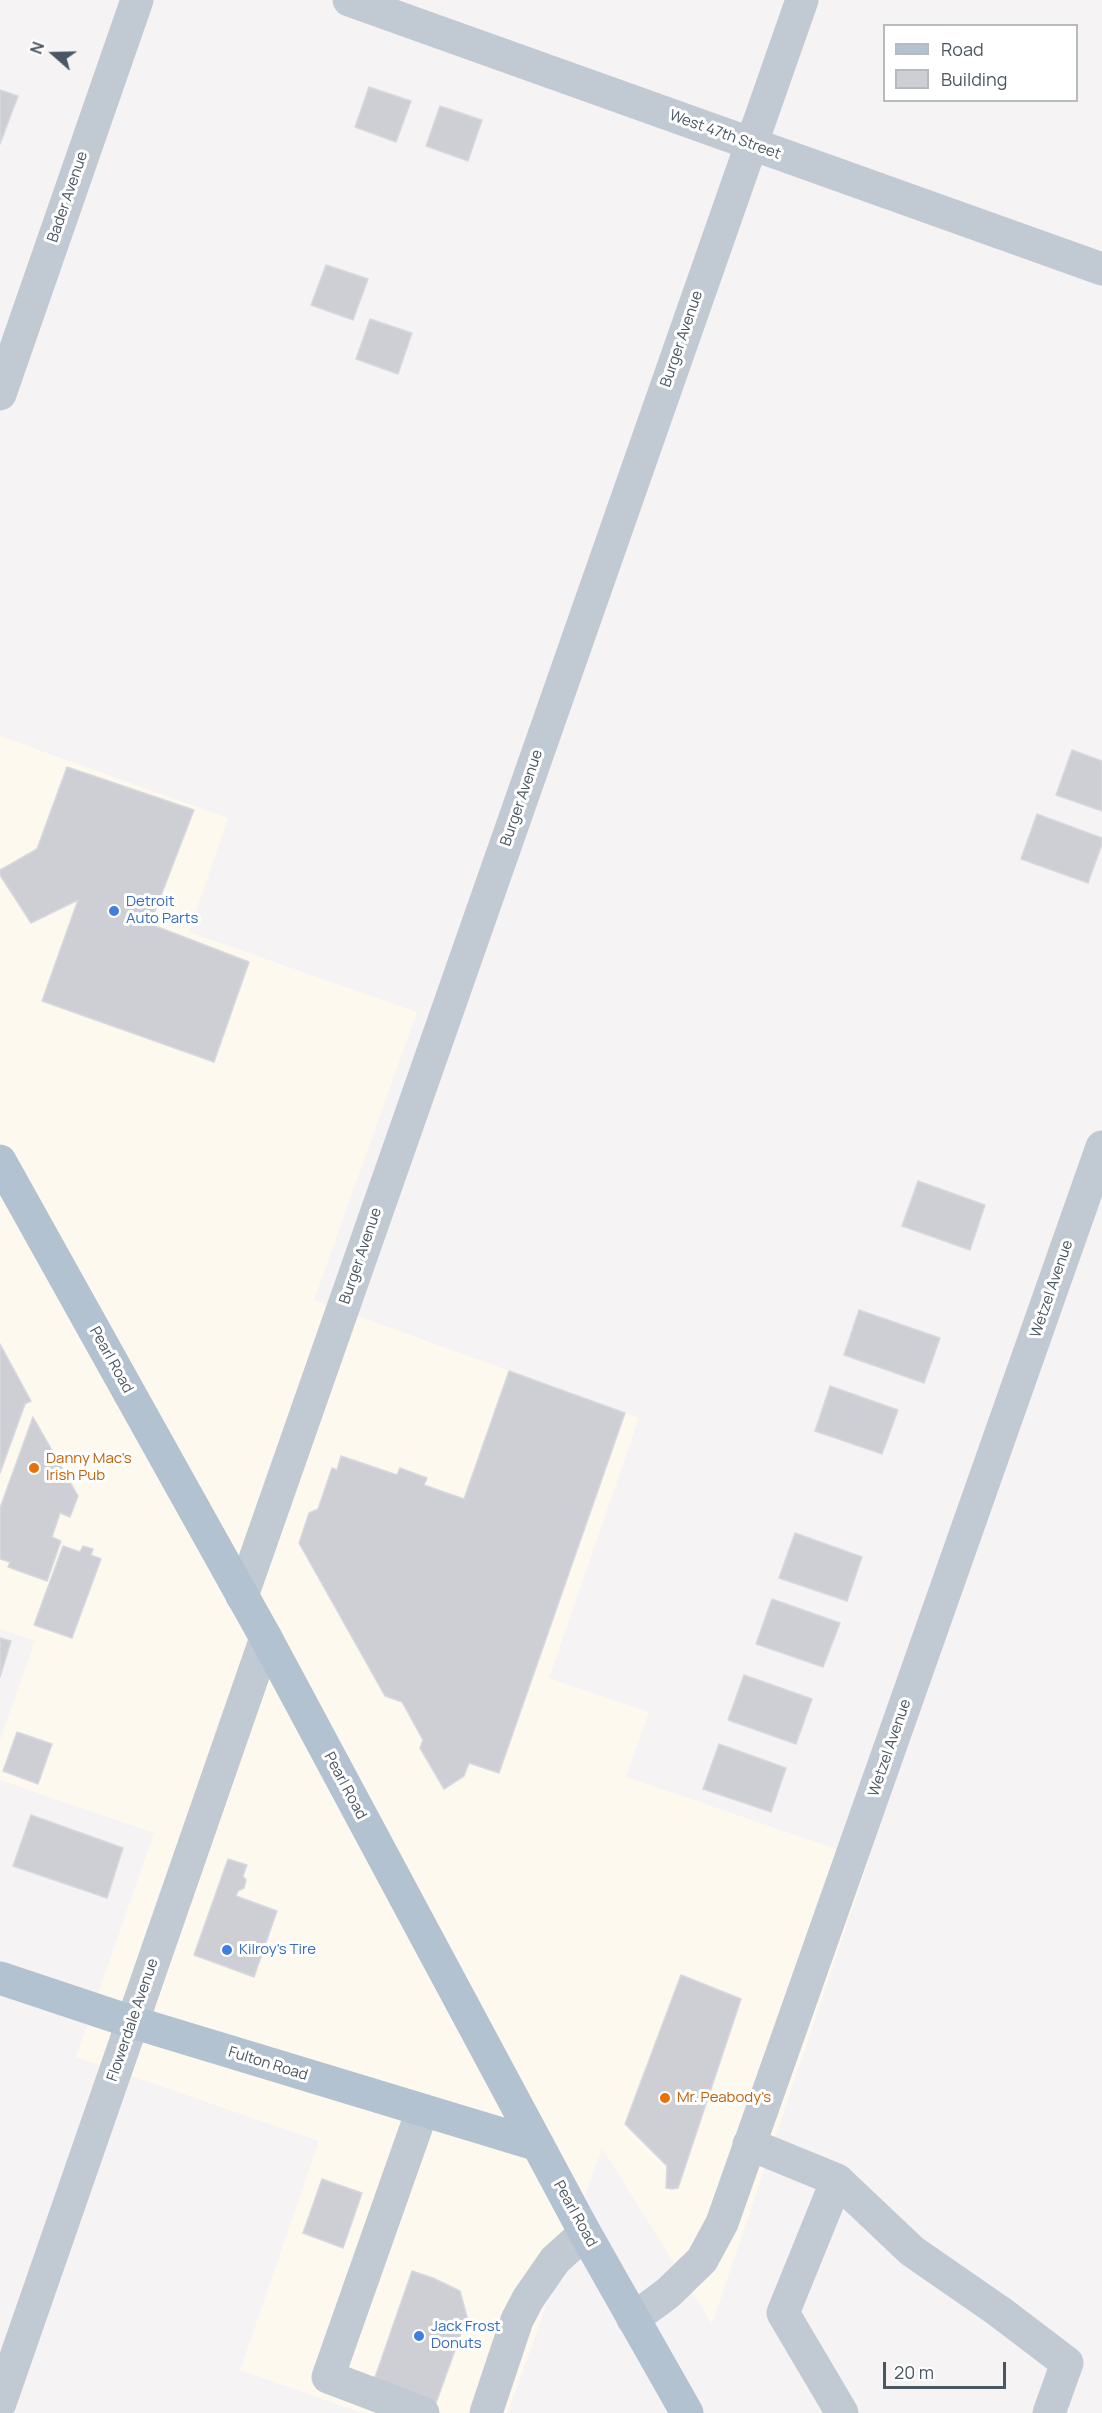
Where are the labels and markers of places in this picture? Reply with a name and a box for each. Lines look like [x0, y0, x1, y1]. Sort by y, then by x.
place label: Detroit Auto Parts [126, 893, 198, 928]
marker: Detroit Auto Parts [107, 904, 121, 918]
place label: Danny Mac's Irish Pub [46, 1450, 132, 1485]
marker: Danny Mac's Irish Pub [27, 1461, 41, 1475]
place label: Kilroy's Tire [239, 1941, 316, 1959]
marker: Kilroy's Tire [220, 1943, 234, 1957]
place label: Mr. Peabody's [677, 2089, 771, 2107]
marker: Mr. Peabody's [658, 2091, 672, 2105]
place label: Jack Frost Donuts [431, 2318, 501, 2353]
marker: Jack Frost Donuts [412, 2329, 426, 2343]

